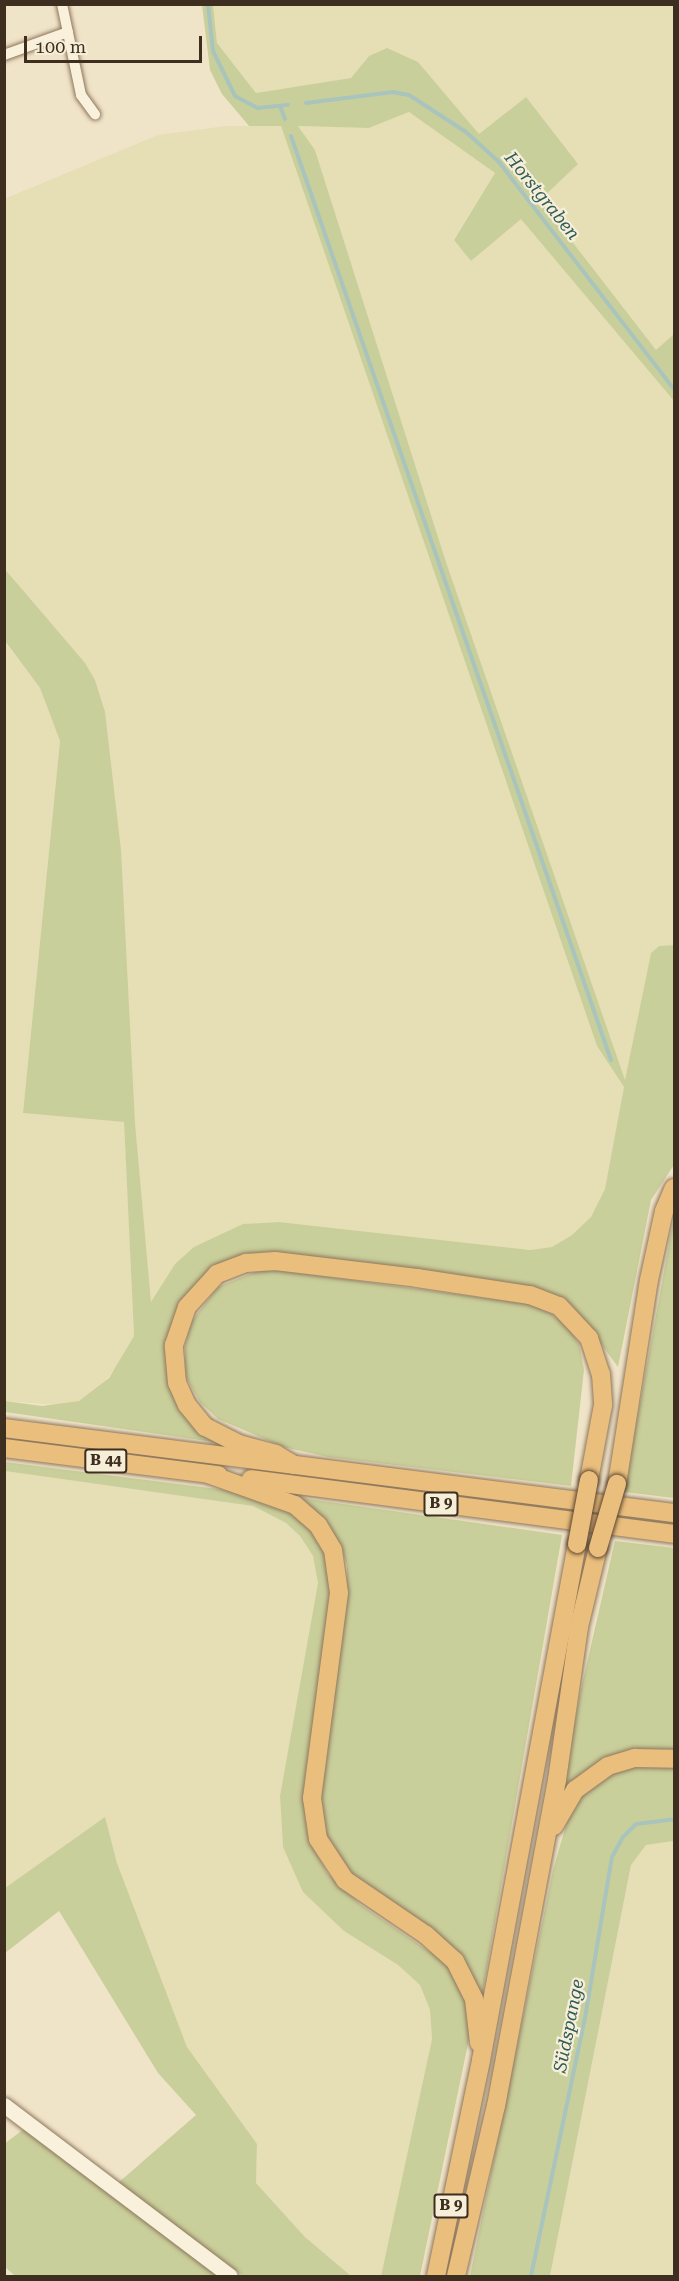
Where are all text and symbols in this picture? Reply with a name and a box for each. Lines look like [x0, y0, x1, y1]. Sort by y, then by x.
scale bar [27, 24, 206, 62]
text: 100 m [35, 36, 86, 57]
water label: Horstgraben [500, 148, 584, 244]
road number: B 44 [84, 1449, 128, 1473]
road number: B 9 [423, 1492, 459, 1516]
water label: Südspange [549, 1977, 589, 2075]
road number: B 9 [433, 2194, 469, 2218]

